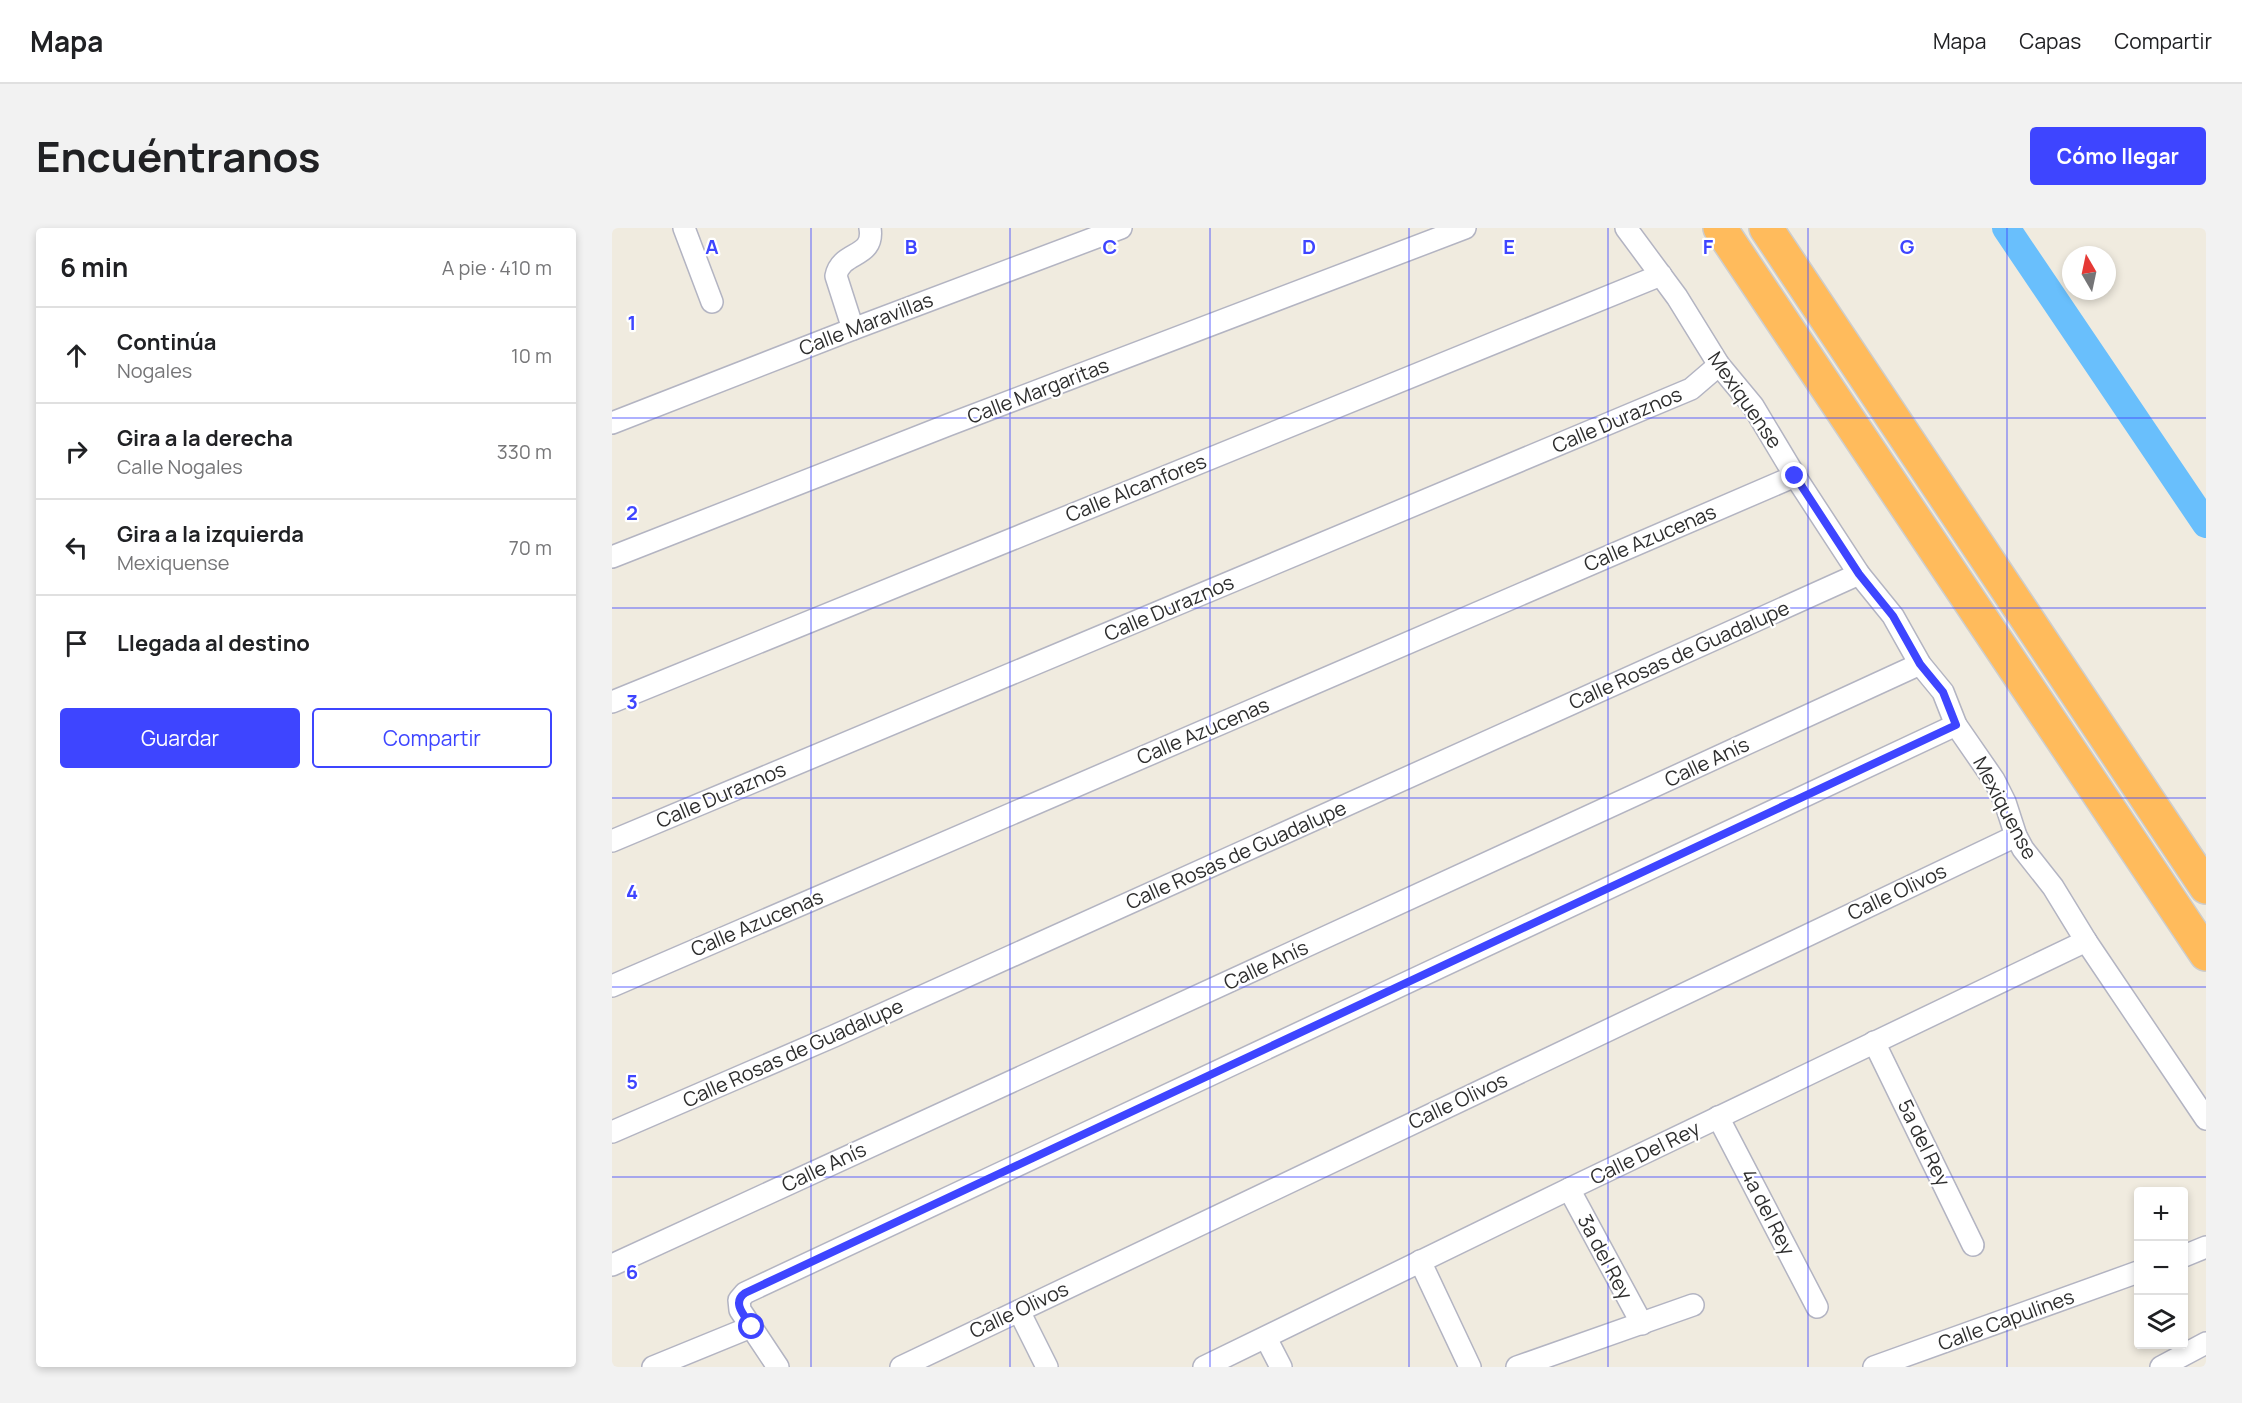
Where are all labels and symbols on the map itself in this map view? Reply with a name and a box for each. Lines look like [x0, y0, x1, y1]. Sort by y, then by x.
text: A [705, 233, 719, 260]
text: B [905, 233, 918, 260]
text: C [1103, 233, 1117, 260]
text: D [1302, 233, 1316, 260]
text: E [1503, 233, 1515, 260]
text: F [1703, 233, 1714, 260]
text: G [1900, 233, 1915, 260]
north arrow [2062, 246, 2116, 300]
street label: Calle Maravillas [795, 286, 937, 362]
text: 1 [628, 309, 636, 336]
street label: Mexiquense [1702, 346, 1789, 454]
street label: Calle Margaritas [963, 351, 1113, 430]
street label: Calle Duraznos [1548, 380, 1686, 459]
street label: Calle Alcanfores [1061, 447, 1210, 528]
route end [1781, 462, 1807, 488]
street label: Calle Azucenas [1580, 498, 1720, 578]
text: 2 [626, 499, 638, 526]
street label: Calle Duraznos [1100, 568, 1238, 647]
street label: Calle Rosas de Guadalupe [1564, 594, 1793, 715]
text: 3 [626, 688, 638, 715]
street label: Calle Azucenas [1133, 691, 1273, 771]
street label: Calle Anís [1660, 730, 1753, 793]
street label: Mexiquense [1967, 752, 2044, 864]
street label: Calle Duraznos [652, 755, 790, 834]
street label: Calle Rosas de Guadalupe [1121, 794, 1350, 915]
street label: Calle Olivos [1843, 857, 1951, 926]
text: 4 [626, 878, 638, 905]
street label: Calle Azucenas [687, 883, 827, 963]
street label: Calle Anís [1219, 933, 1312, 996]
street label: Calle Rosas de Guadalupe [678, 992, 907, 1113]
street label: Calle Olivos [1404, 1066, 1512, 1135]
text: 5 [626, 1068, 638, 1095]
street label: 5a del Rey [1892, 1095, 1957, 1191]
street label: Calle Del Rey [1585, 1114, 1705, 1191]
street label: Calle Anís [777, 1135, 870, 1198]
street label: 4a del Rey [1735, 1164, 1802, 1260]
street label: 3a del Rey [1572, 1209, 1639, 1305]
text: 6 [626, 1258, 638, 1285]
street label: Calle Olivos [965, 1275, 1073, 1344]
street label: Calle Capulines [1934, 1282, 2078, 1357]
route start [738, 1313, 764, 1339]

